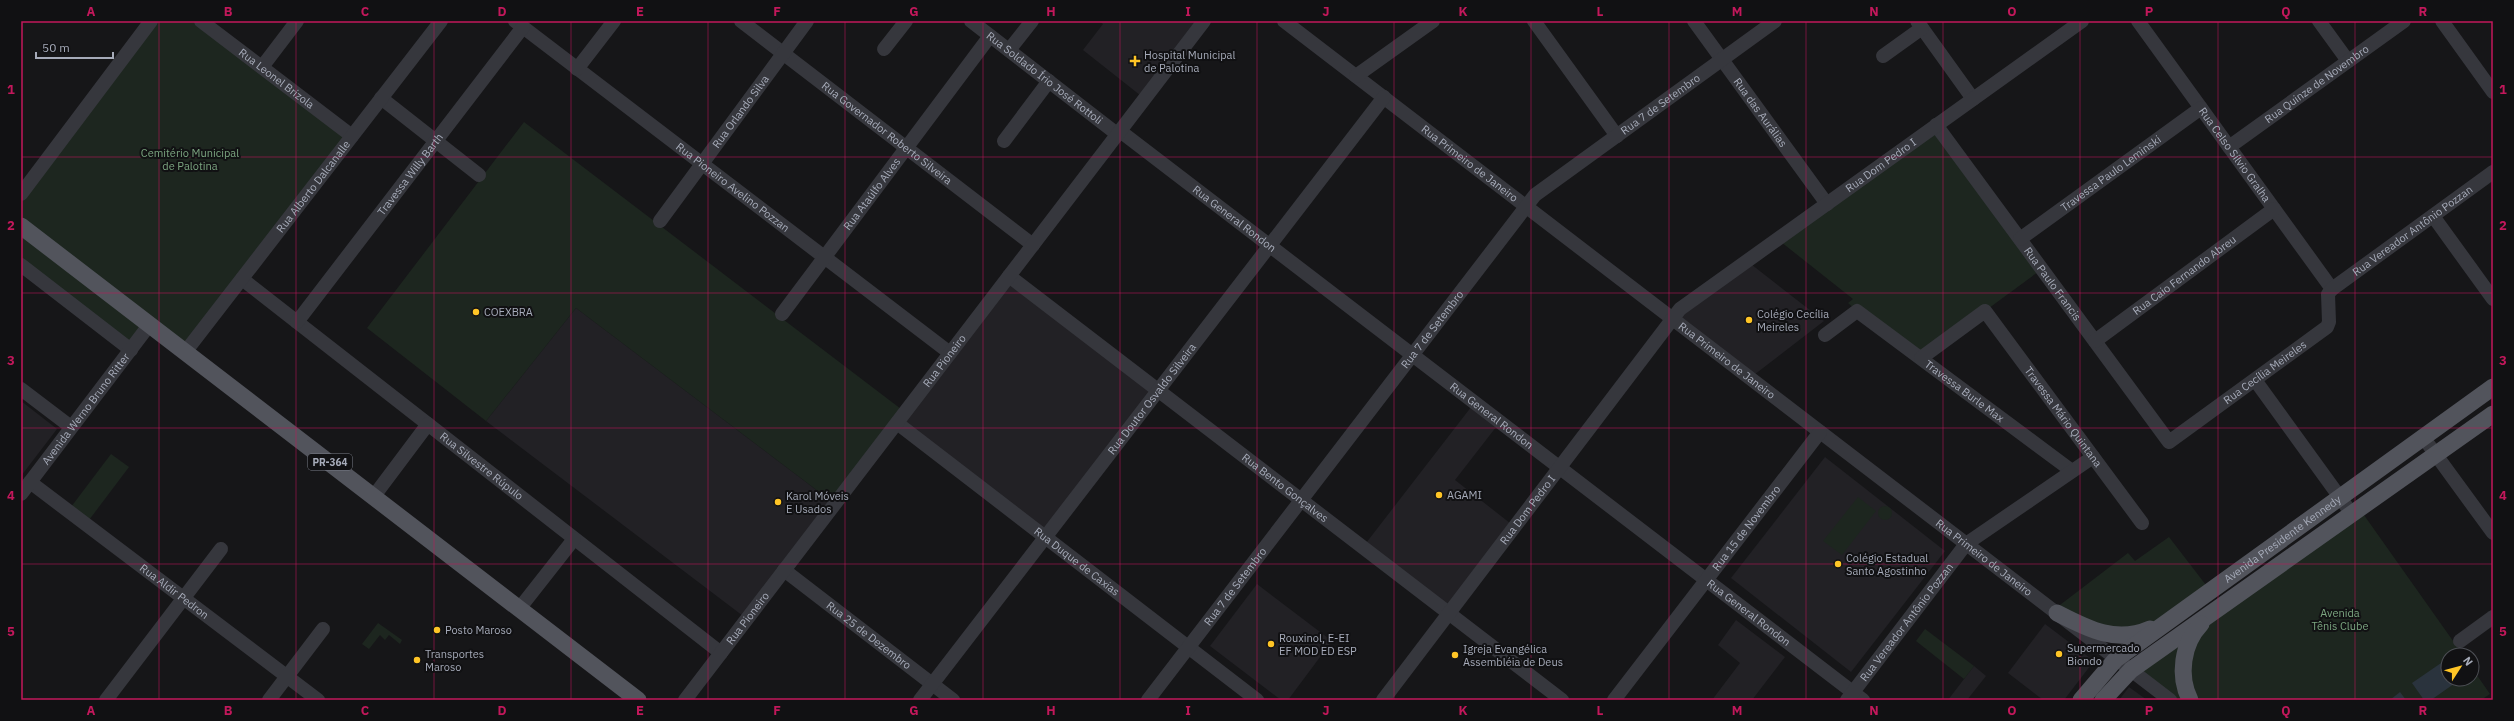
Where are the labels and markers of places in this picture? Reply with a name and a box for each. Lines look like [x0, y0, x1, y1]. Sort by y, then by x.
place label: Hospital Municipal de Palotina [1144, 48, 1235, 75]
marker: Hospital Municipal de Palotina [1129, 55, 1141, 67]
place label: COEXBRA [484, 305, 533, 319]
marker: COEXBRA [471, 307, 481, 317]
place label: Colégio Cecília Meireles [1757, 307, 1829, 334]
marker: Colégio Cecília Meireles [1744, 315, 1754, 325]
place label: AGAMI [1447, 488, 1482, 502]
place label: Karol Móveis E Usados [786, 489, 849, 516]
marker: AGAMI [1434, 490, 1444, 500]
marker: Karol Móveis E Usados [773, 497, 783, 507]
place label: Colégio Estadual Santo Agostinho [1846, 551, 1928, 578]
marker: Colégio Estadual Santo Agostinho [1833, 559, 1843, 569]
place label: Posto Maroso [445, 623, 512, 637]
marker: Posto Maroso [432, 625, 442, 635]
place label: Rouxinol, E-EI EF MOD ED ESP [1279, 631, 1357, 658]
marker: Rouxinol, E-EI EF MOD ED ESP [1266, 639, 1276, 649]
place label: Supermercado Biondo [2067, 641, 2140, 668]
place label: Igreja Evangélica Assembléia de Deus [1463, 642, 1563, 669]
place label: Transportes Maroso [425, 647, 484, 674]
marker: Supermercado Biondo [2054, 649, 2064, 659]
marker: Igreja Evangélica Assembléia de Deus [1450, 650, 1460, 660]
marker: Transportes Maroso [412, 655, 422, 665]

